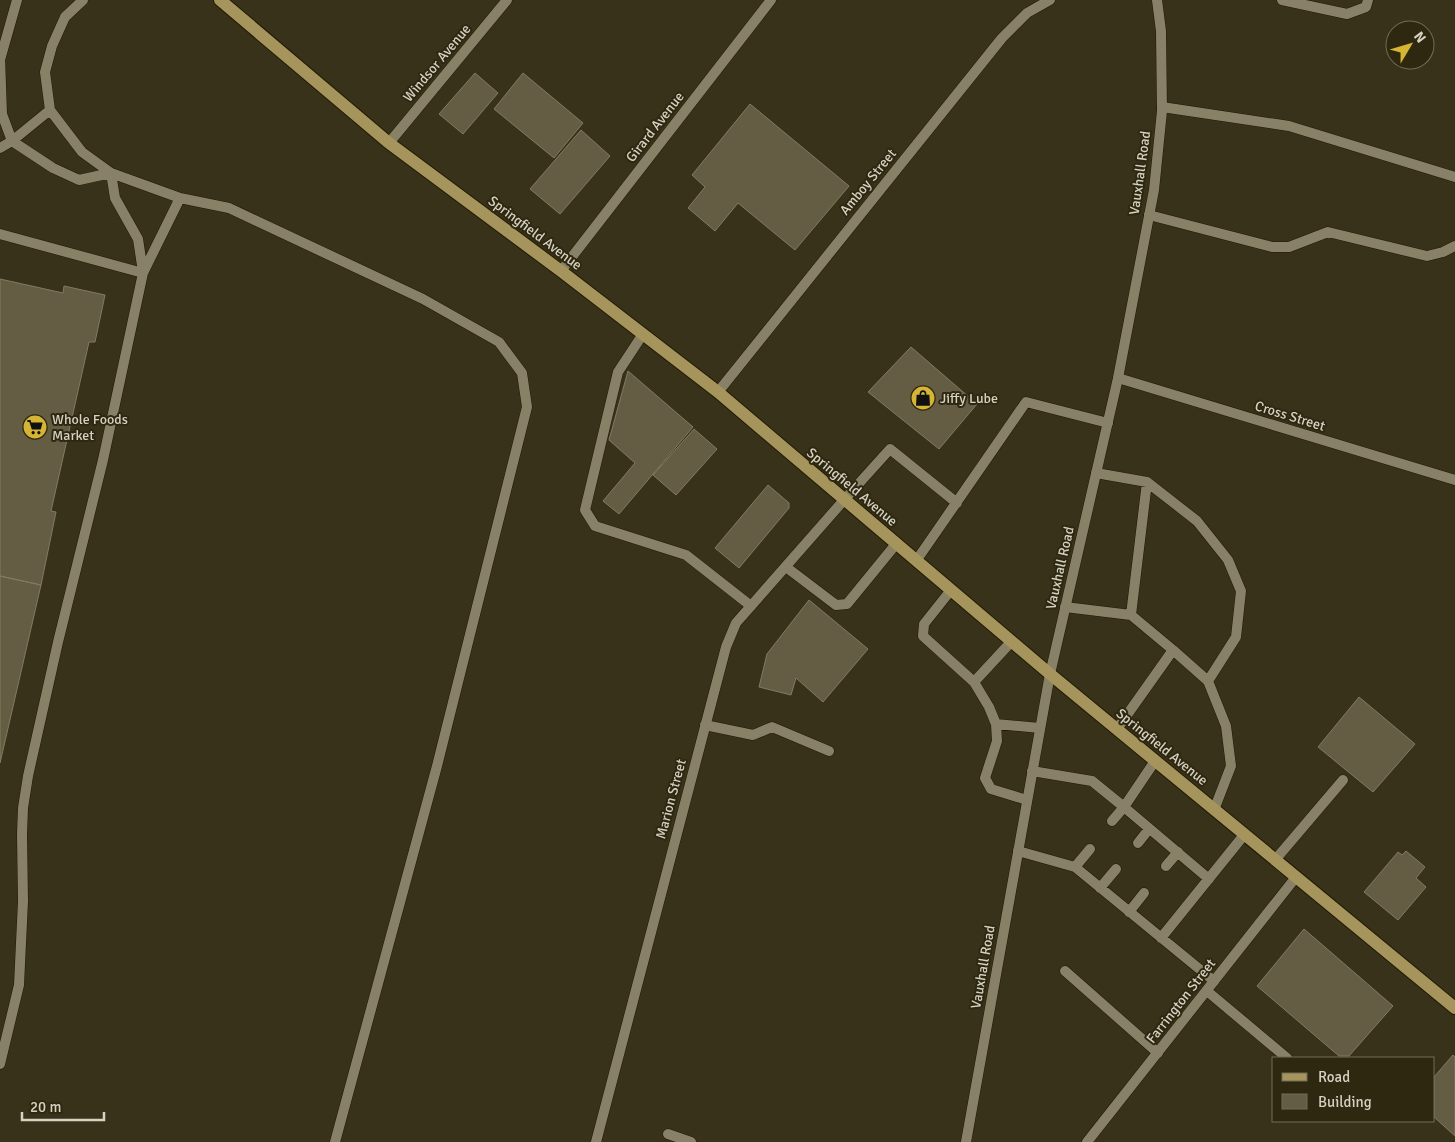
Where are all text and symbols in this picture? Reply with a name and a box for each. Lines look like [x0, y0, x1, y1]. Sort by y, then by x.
north arrow [1385, 20, 1435, 70]
street label: Windsor Avenue [400, 21, 474, 105]
text: N [1410, 28, 1430, 46]
street label: Girard Avenue [622, 89, 688, 165]
street label: Vauxhall Road [1126, 130, 1154, 216]
street label: Amboy Street [836, 145, 900, 219]
street label: Springfield Avenue [485, 192, 585, 274]
shop icon: Jiffy Lube [910, 385, 936, 411]
place label: Jiffy Lube [940, 390, 998, 407]
street label: Cross Street [1253, 397, 1327, 435]
place label: Whole Foods Market [52, 411, 128, 444]
supermarket icon: Whole Foods Market [22, 414, 48, 440]
street label: Springfield Avenue [803, 444, 901, 530]
street label: Vauxhall Road [1042, 525, 1078, 611]
street label: Springfield Avenue [1113, 705, 1211, 789]
street label: Marion Street [652, 757, 690, 841]
street label: Vauxhall Road [967, 924, 999, 1010]
street label: Farrington Street [1143, 955, 1219, 1047]
legend [1272, 1057, 1435, 1122]
text: Road [1318, 1068, 1350, 1086]
scale bar [22, 1090, 105, 1122]
text: Building [1318, 1093, 1372, 1111]
text: 20 m [30, 1098, 61, 1116]

